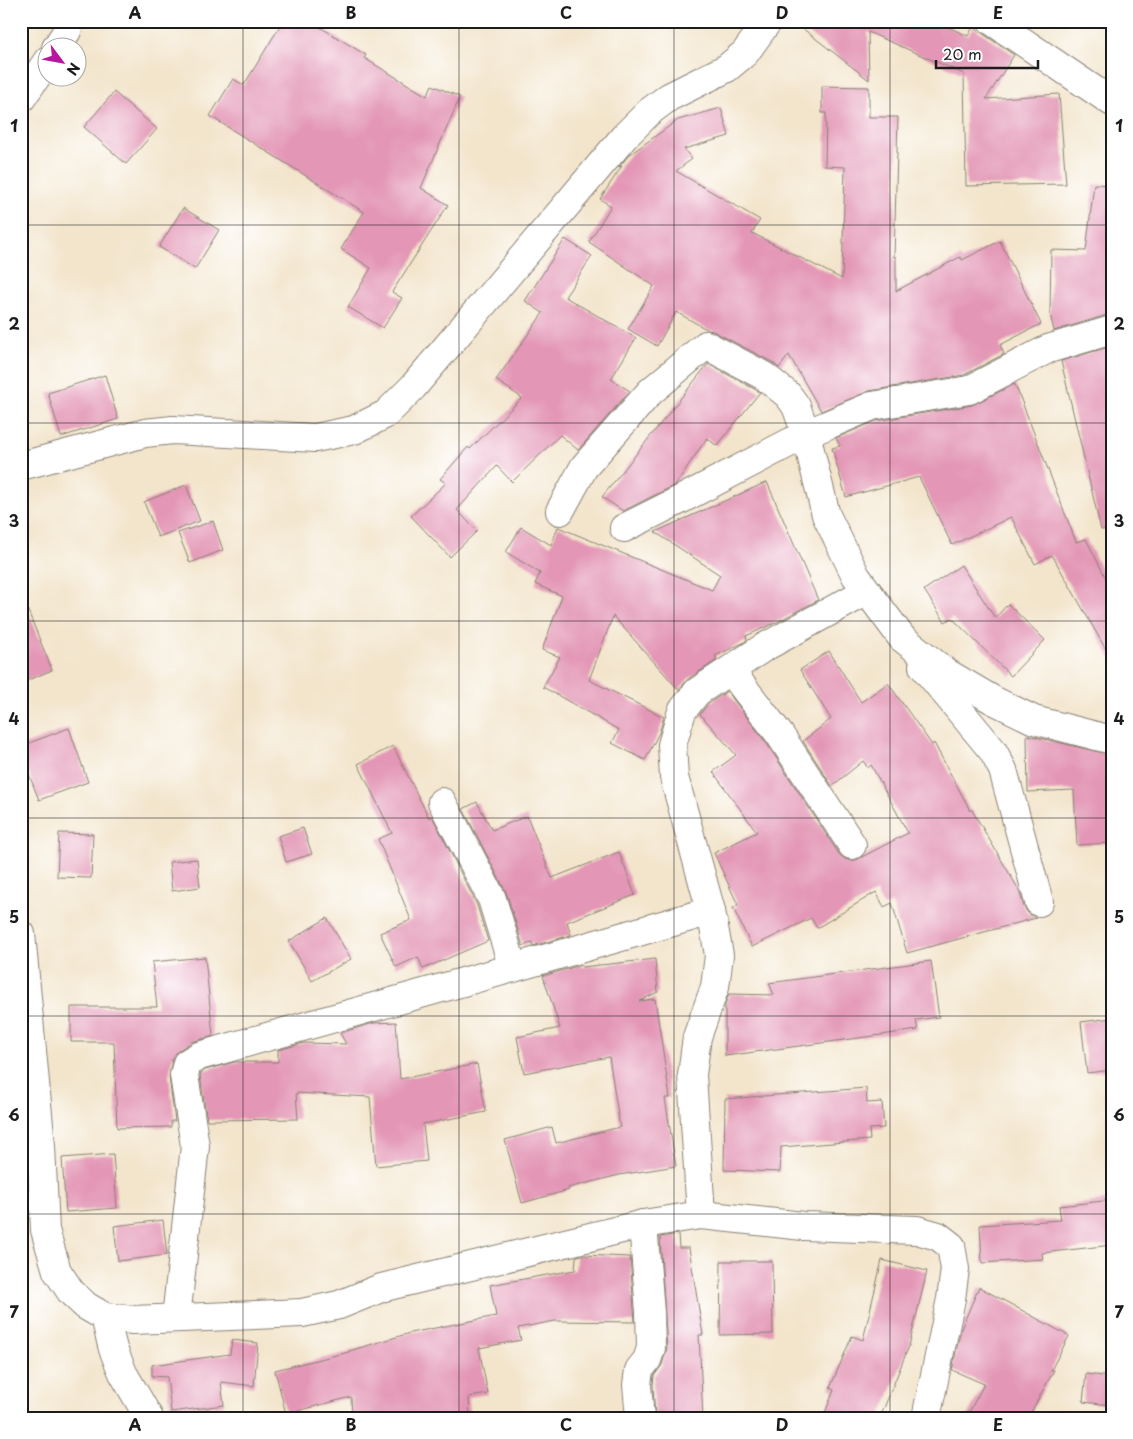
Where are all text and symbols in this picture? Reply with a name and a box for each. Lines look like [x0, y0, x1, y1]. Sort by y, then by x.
text: A [129, 0, 142, 24]
text: B [346, 0, 357, 24]
text: C [560, 0, 572, 24]
text: D [776, 0, 788, 24]
text: E [993, 0, 1003, 24]
north arrow [38, 38, 88, 88]
scale bar [936, 38, 1038, 70]
text: 20 m [943, 42, 982, 65]
text: N [62, 59, 85, 79]
text: 1 [10, 113, 18, 137]
text: 1 [1115, 113, 1123, 137]
text: 2 [8, 311, 20, 335]
text: 2 [1113, 311, 1125, 335]
text: 3 [9, 508, 19, 532]
text: 3 [1114, 508, 1124, 532]
text: 4 [9, 706, 20, 730]
text: 4 [1114, 706, 1125, 730]
text: 5 [9, 904, 19, 928]
text: 5 [1114, 904, 1124, 928]
text: 6 [8, 1102, 20, 1126]
text: 6 [1113, 1102, 1125, 1126]
text: 7 [9, 1299, 19, 1323]
text: 7 [1114, 1299, 1124, 1323]
text: A [129, 1412, 142, 1436]
text: B [346, 1412, 357, 1436]
text: C [560, 1412, 572, 1436]
text: D [776, 1412, 788, 1436]
text: E [993, 1412, 1003, 1436]

